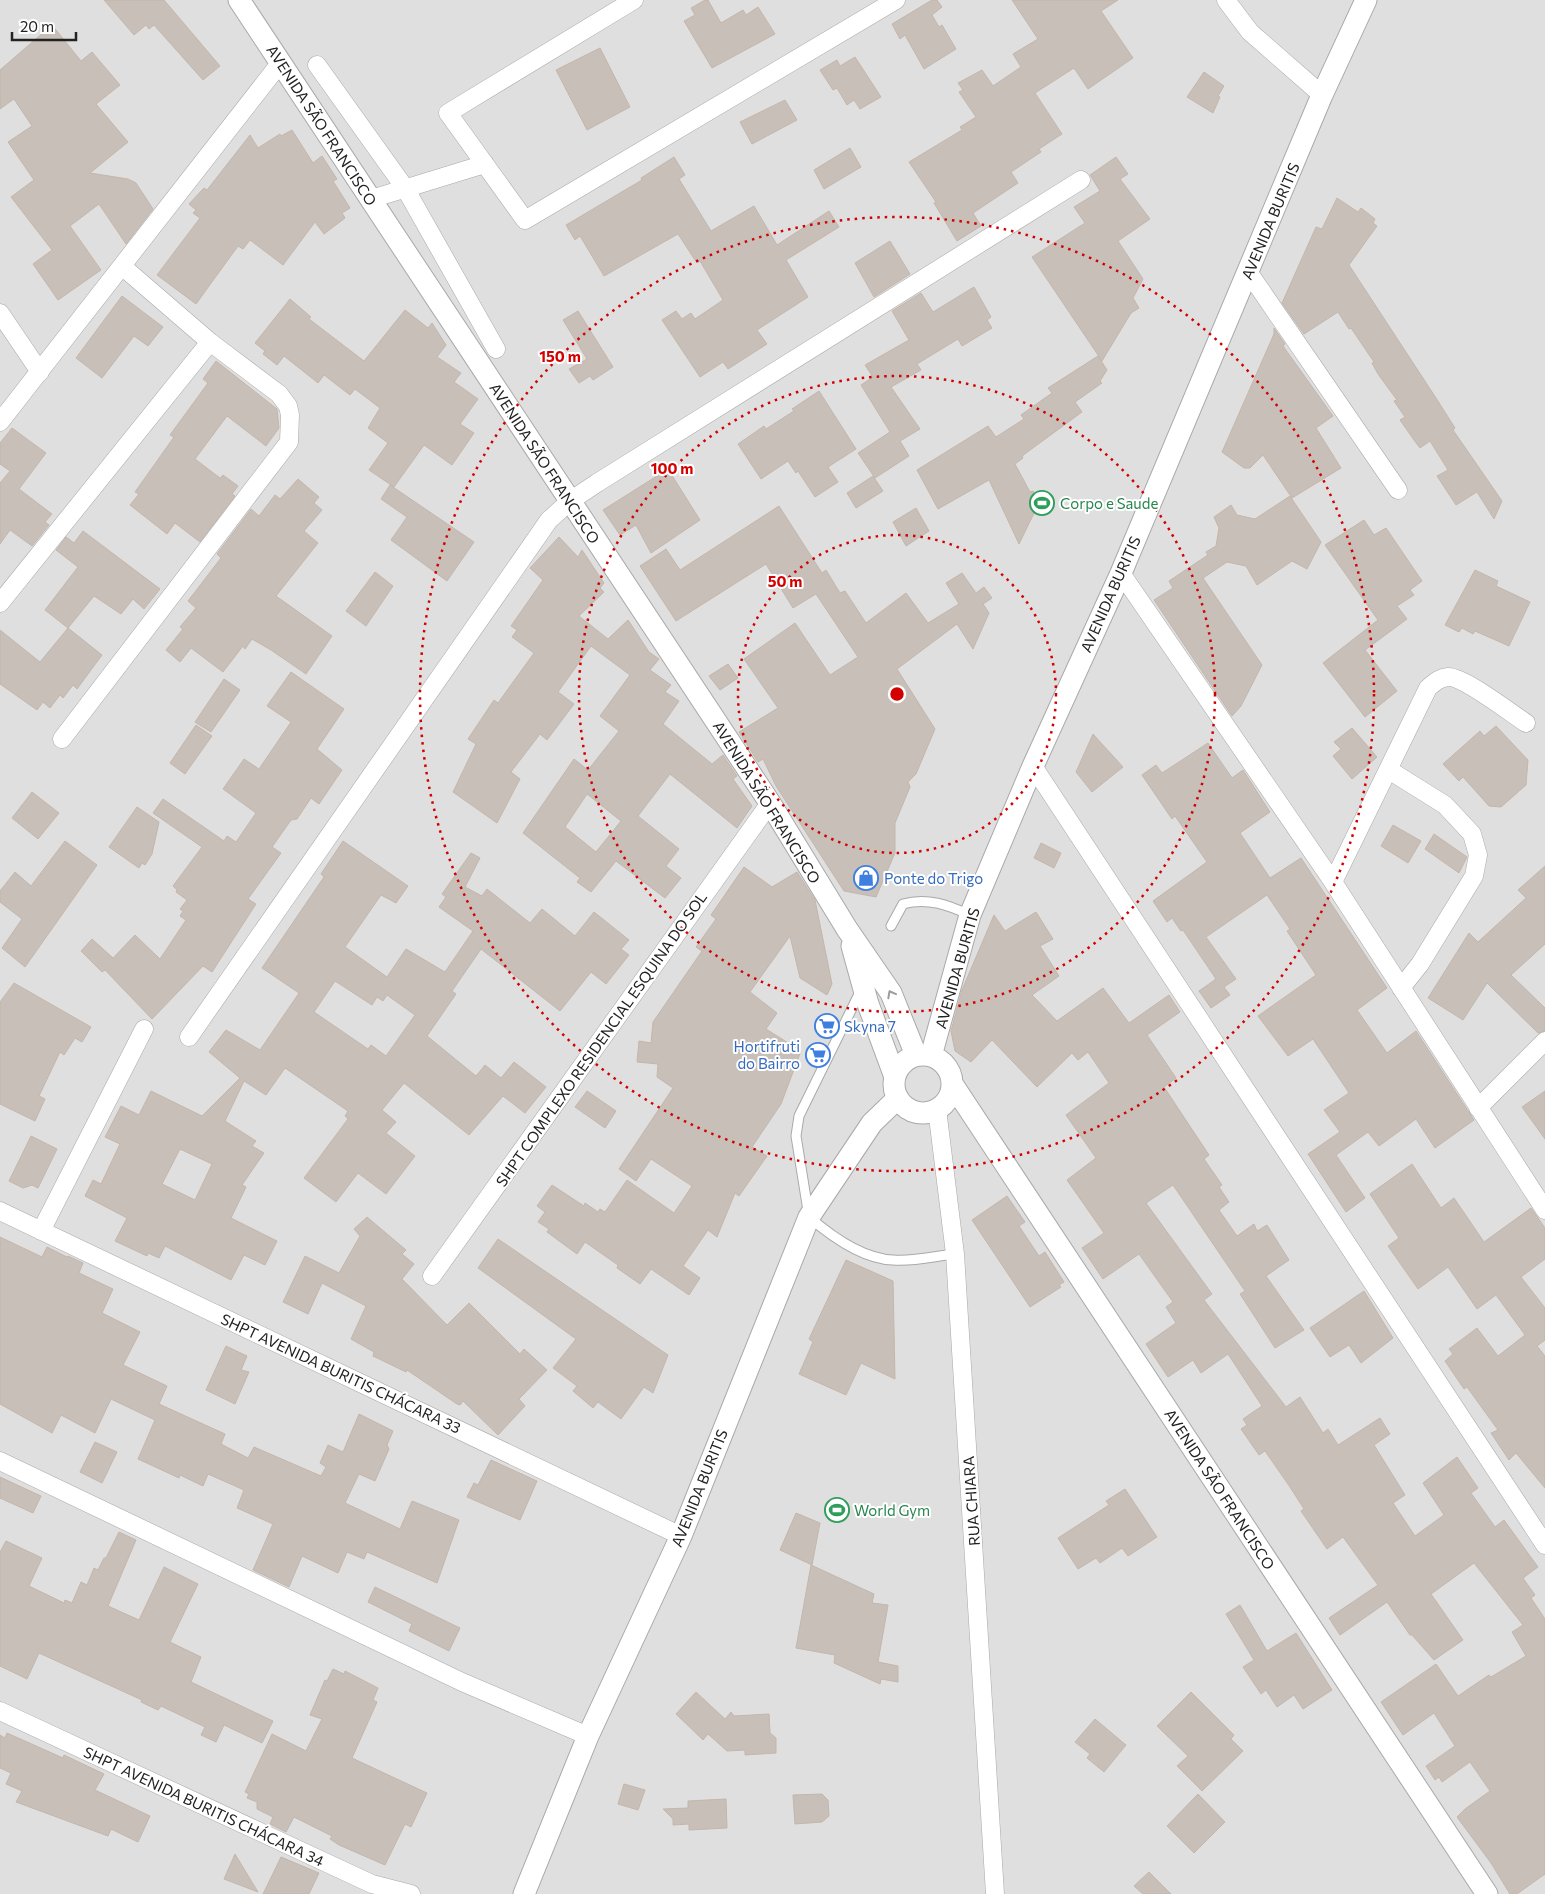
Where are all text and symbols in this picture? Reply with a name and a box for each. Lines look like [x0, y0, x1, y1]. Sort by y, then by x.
scale bar [12, 10, 76, 42]
text: 20 m [20, 17, 54, 35]
street label: AVENIDA SÃO FRANCISCO [263, 41, 381, 209]
street label: AVENIDA BURITIS [1237, 160, 1303, 282]
text: 150 m [539, 347, 581, 365]
street label: AVENIDA SÃO FRANCISCO [486, 379, 604, 547]
text: 100 m [651, 459, 693, 477]
sports icon: Corpo e Saude [1029, 490, 1055, 516]
place label: Corpo e Saude [1060, 494, 1158, 512]
street label: AVENIDA BURITIS [1076, 533, 1144, 655]
text: 50 m [768, 572, 802, 590]
centre of rings [888, 685, 906, 703]
street label: AVENIDA SÃO FRANCISCO [710, 718, 824, 886]
shop icon: Ponte do Trigo [853, 865, 879, 891]
place label: Ponte do Trigo [884, 869, 983, 887]
street label: SHPT COMPLEXO RESIDENCIAL ESQUINA DO SOL [492, 888, 710, 1190]
street label: AVENIDA BURITIS [931, 905, 983, 1031]
one-way arrow [887, 991, 897, 1000]
supermarket icon: Skyna 7 [814, 1013, 840, 1039]
place label: Skyna 7 [844, 1017, 896, 1035]
place label: Hortifruti do Bairro [733, 1037, 800, 1072]
supermarket icon: Hortifruti do Bairro [805, 1042, 831, 1068]
street label: SHPT AVENIDA BURITIS CHÁCARA 33 [218, 1308, 464, 1437]
street label: AVENIDA SÃO FRANCISCO [1161, 1405, 1279, 1573]
street label: AVENIDA BURITIS [667, 1426, 731, 1549]
street label: RUA CHIARA [959, 1456, 983, 1546]
sports icon: World Gym [824, 1497, 850, 1523]
place label: World Gym [854, 1501, 930, 1519]
street label: SHPT AVENIDA BURITIS CHÁCARA 34 [81, 1741, 327, 1870]

